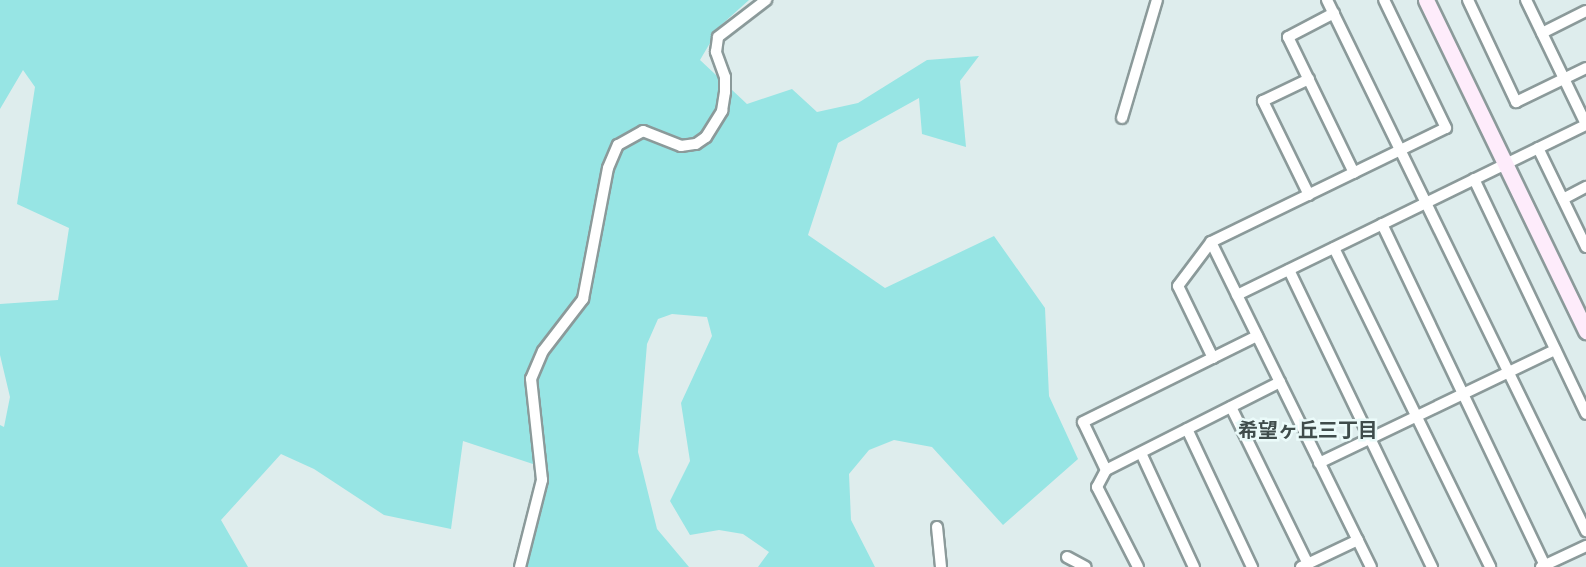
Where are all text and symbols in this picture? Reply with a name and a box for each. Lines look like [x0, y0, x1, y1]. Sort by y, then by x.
district label: 希望ヶ丘三丁目 [1238, 418, 1378, 442]

